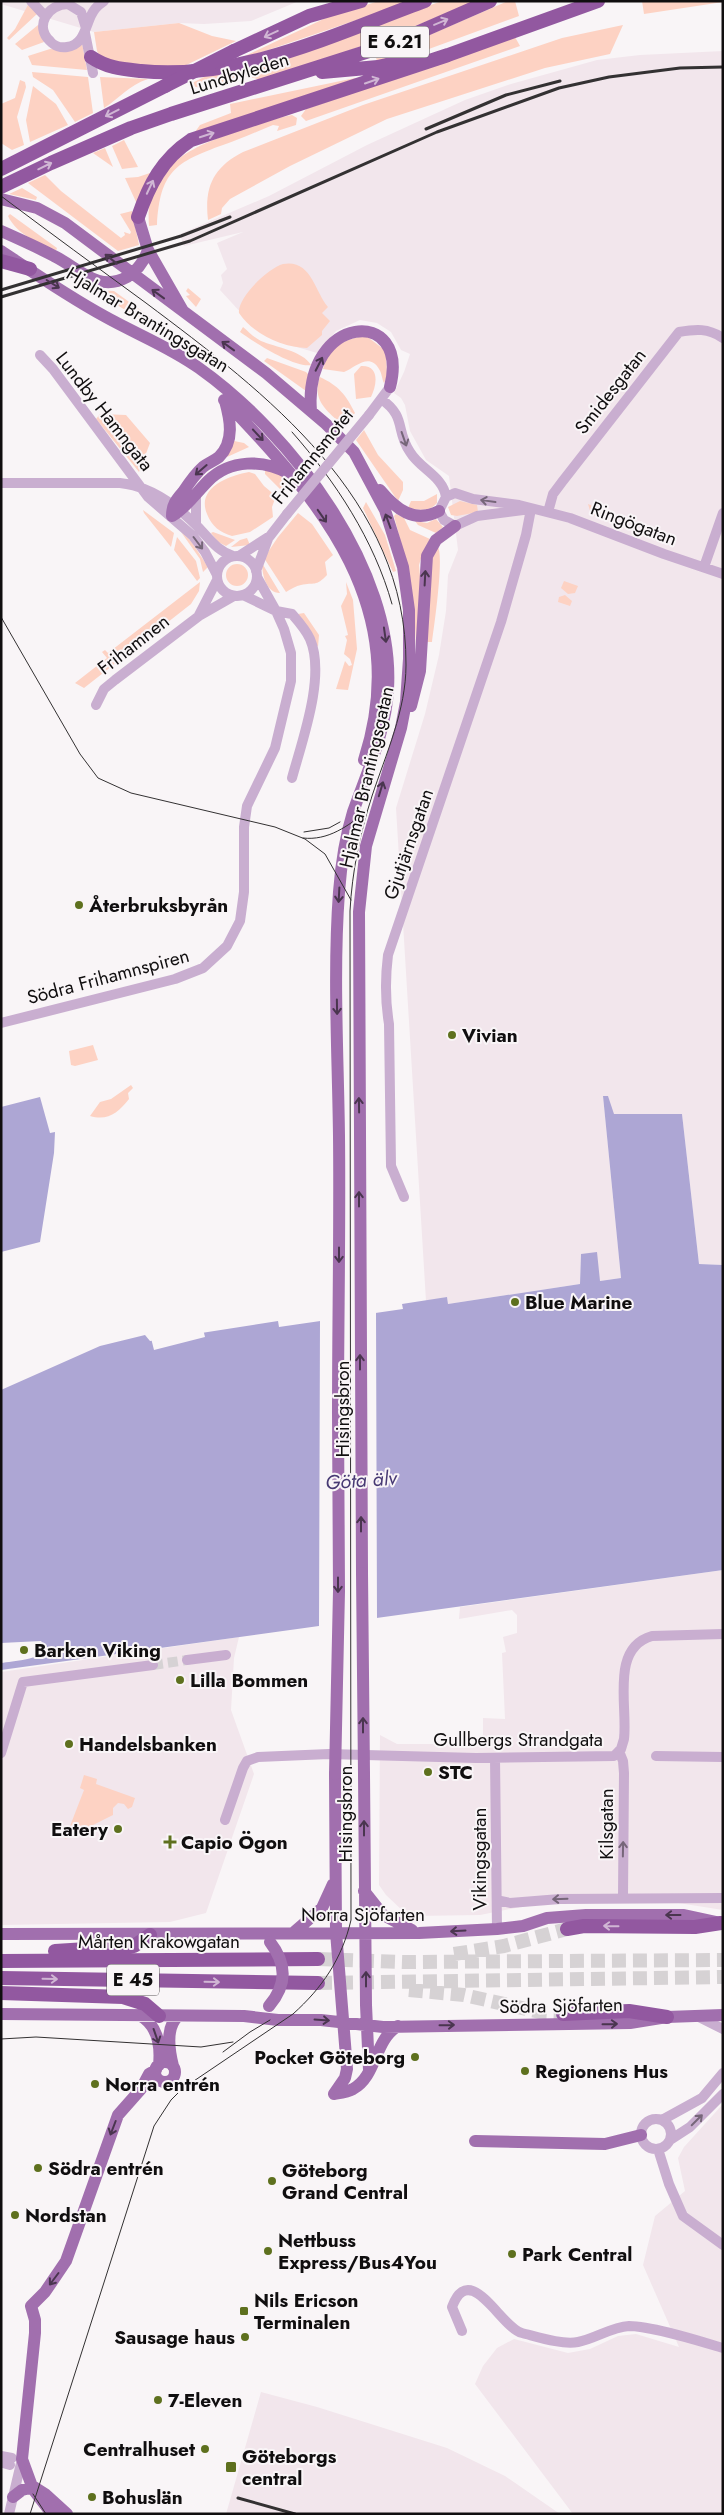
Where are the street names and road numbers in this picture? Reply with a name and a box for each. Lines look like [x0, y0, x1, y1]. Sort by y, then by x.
road number: E 6.21 [361, 27, 429, 58]
street label: Lundbyleden [186, 46, 292, 101]
street label: Hjalmar Brantingsgatan [61, 260, 234, 379]
street label: Smidesgatan [568, 343, 652, 440]
street label: Lundby Hamngata [49, 346, 160, 477]
street label: Frihamnsmotet [265, 402, 360, 510]
street label: Ringögatan [587, 495, 681, 552]
street label: Frihamnen [92, 608, 175, 681]
street label: Hjalmar Brantingsgatan [332, 684, 401, 871]
street label: Gjutjärnsgatan [377, 785, 440, 903]
street label: Södra Frihamnspiren [24, 942, 192, 1011]
street label: Hisingsbron [329, 1361, 356, 1458]
street label: Gullbergs Strandgata [433, 1726, 603, 1753]
street label: Hisingsbron [332, 1766, 359, 1863]
street label: Kilsgatan [593, 1788, 620, 1860]
street label: Vikingsgatan [466, 1808, 493, 1910]
street label: Norra Sjöfarten [301, 1901, 425, 1928]
street label: Mårten Krakowgatan [78, 1928, 240, 1955]
road number: E 45 [107, 1964, 159, 1996]
street label: Södra Sjöfarten [499, 1991, 623, 2020]

